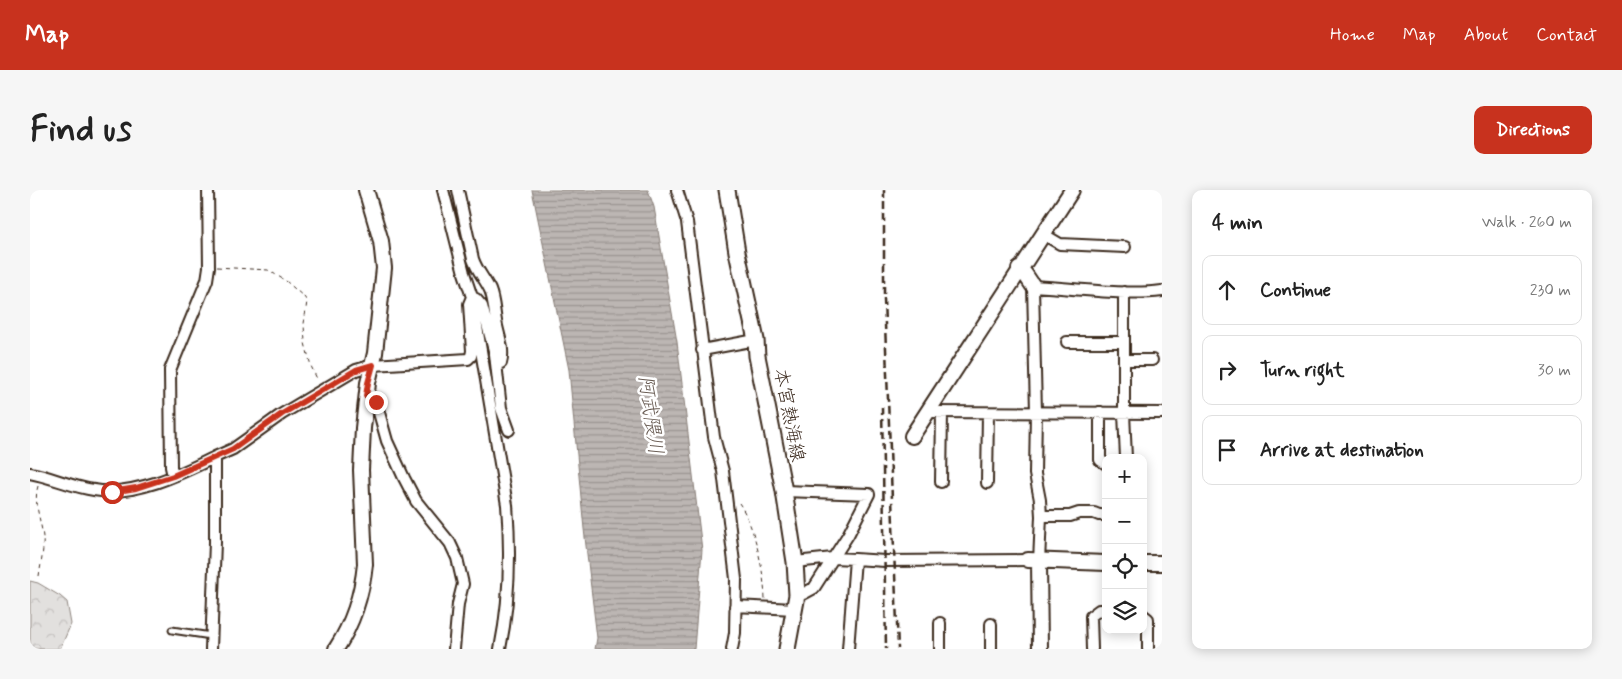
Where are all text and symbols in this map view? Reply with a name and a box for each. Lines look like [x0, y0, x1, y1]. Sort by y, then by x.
text: Map [25, 20, 69, 51]
text: Home [1330, 23, 1375, 47]
text: Map [1403, 23, 1436, 47]
text: About [1464, 23, 1508, 47]
text: Contact [1536, 23, 1597, 47]
button: Directions [1474, 106, 1592, 154]
text: Find us [30, 107, 132, 153]
text: 4 min [1212, 209, 1263, 237]
text: Walk · 260 m [1482, 212, 1572, 233]
icon: ahead [1213, 276, 1241, 304]
text: Continue [1260, 278, 1331, 303]
text: 230 m [1530, 280, 1571, 301]
icon: right [1213, 356, 1241, 384]
text: Turn right [1260, 358, 1344, 383]
text: 30 m [1538, 360, 1571, 381]
street label: 本宮熱海線 [768, 366, 810, 464]
water label: 阿武隈川 [631, 374, 669, 456]
route end [365, 391, 388, 414]
icon: arrive [1213, 436, 1241, 464]
text: Arrive at destination [1260, 438, 1424, 463]
map controls [1102, 454, 1147, 634]
button: + [1102, 454, 1147, 499]
route start [101, 481, 124, 504]
button: − [1102, 499, 1147, 544]
button: locate [1102, 544, 1147, 589]
button: layers [1102, 589, 1147, 634]

